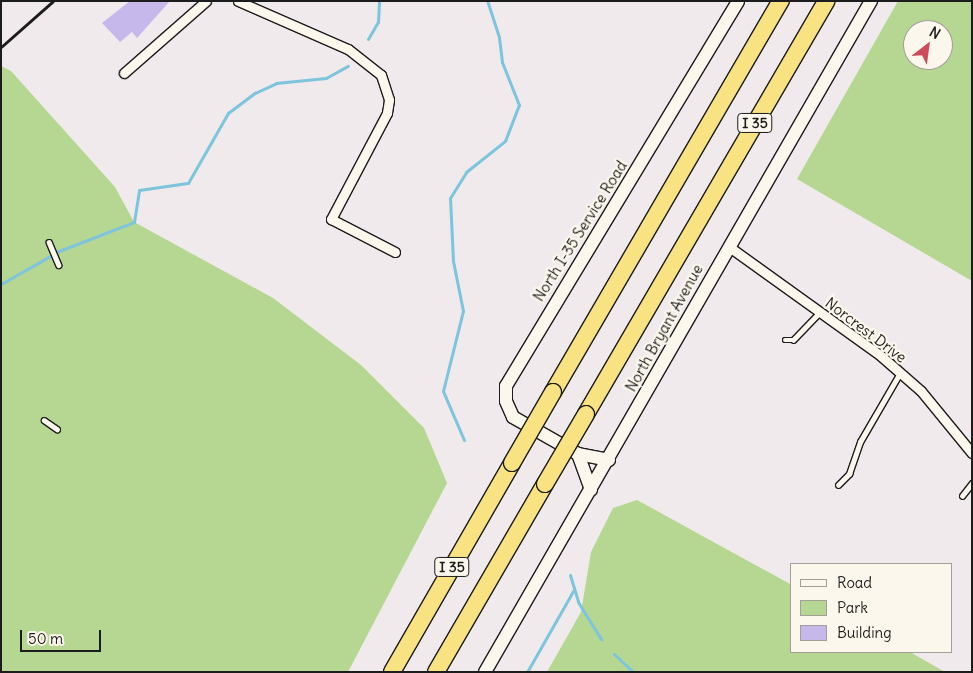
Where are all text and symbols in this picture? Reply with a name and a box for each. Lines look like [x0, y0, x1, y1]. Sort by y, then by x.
north arrow [903, 20, 953, 70]
text: N [926, 23, 944, 43]
road number: I 35 [736, 112, 774, 134]
street label: North I-35 Service Road [529, 157, 631, 305]
street label: North Bryant Avenue [622, 261, 706, 395]
street label: Norcrest Drive [822, 294, 910, 366]
road number: I 35 [433, 556, 471, 578]
legend [790, 563, 953, 653]
text: Road [837, 573, 872, 592]
text: Park [837, 598, 868, 617]
scale bar [22, 620, 104, 652]
text: Building [837, 623, 892, 642]
text: 50 m [28, 629, 63, 648]

